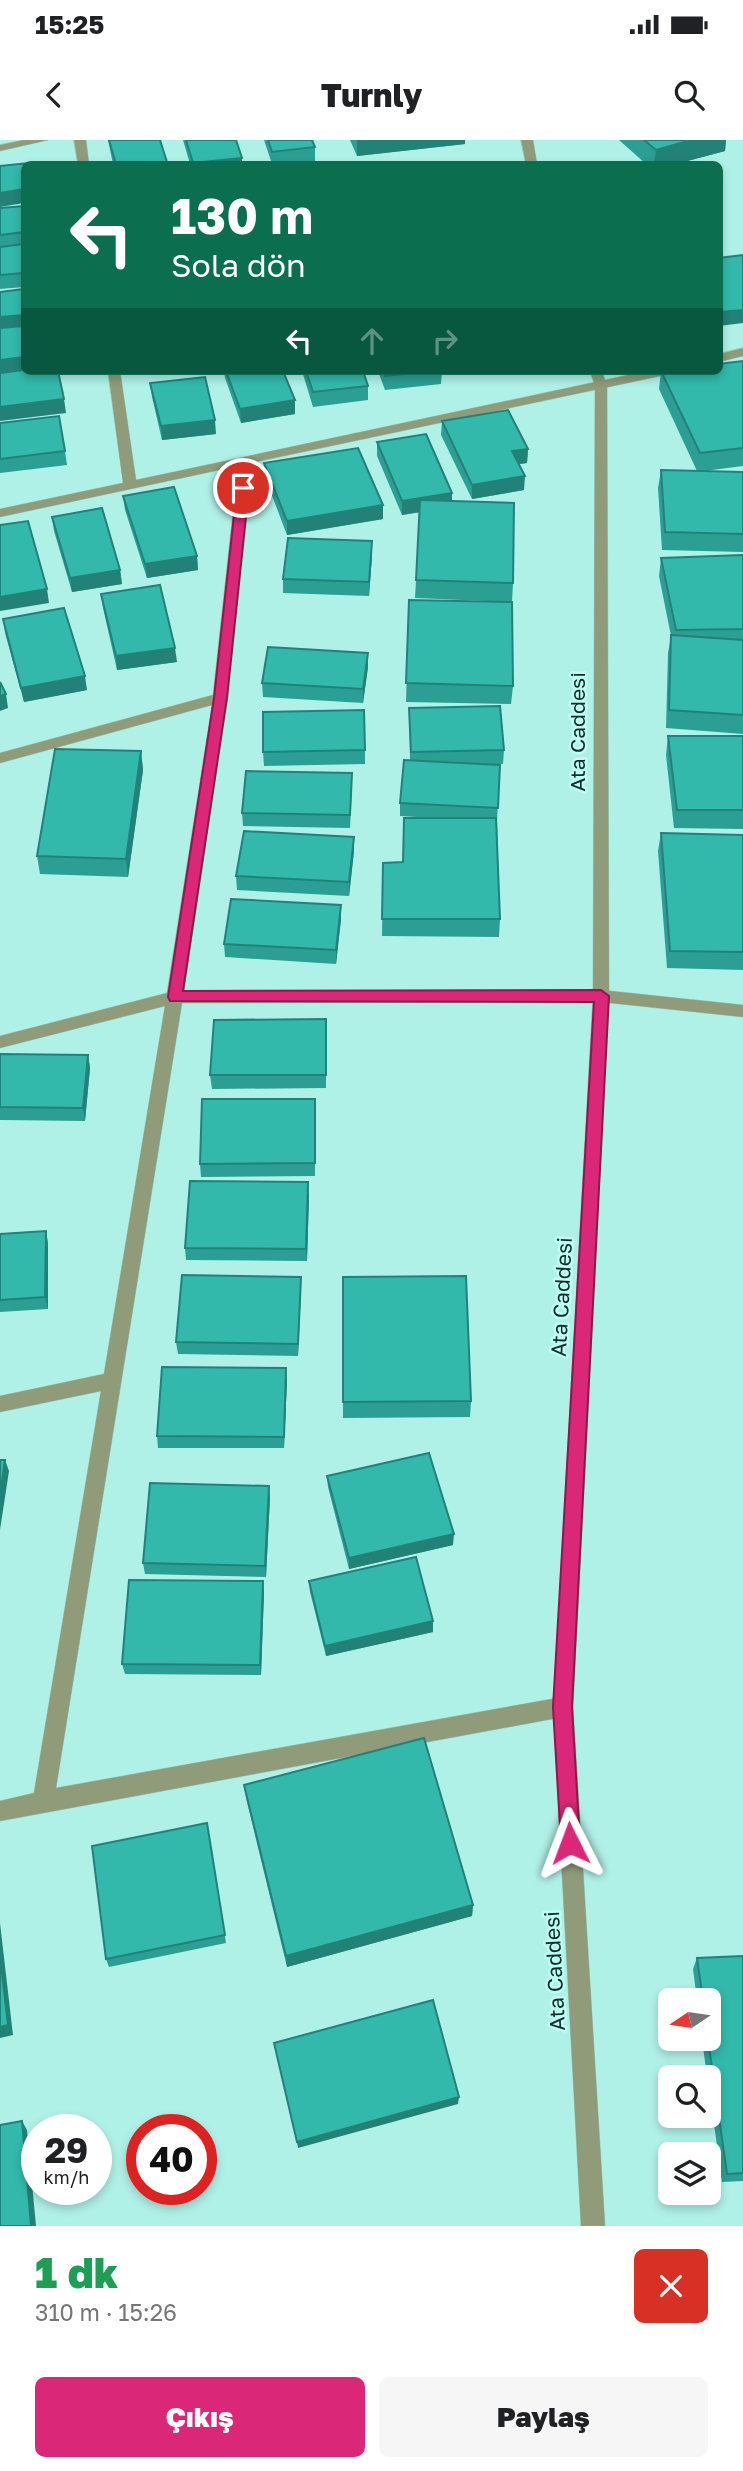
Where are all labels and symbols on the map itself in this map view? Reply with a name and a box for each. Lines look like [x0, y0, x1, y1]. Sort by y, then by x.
pin [213, 458, 273, 518]
street label: Ata Caddesi [564, 672, 590, 792]
street label: Ata Caddesi [545, 1237, 577, 1357]
position arrow [533, 1806, 607, 1880]
street label: Ata Caddesi [538, 1911, 570, 2031]
north arrow [658, 1988, 721, 2051]
speed limit sign: 40 [126, 2114, 217, 2205]

